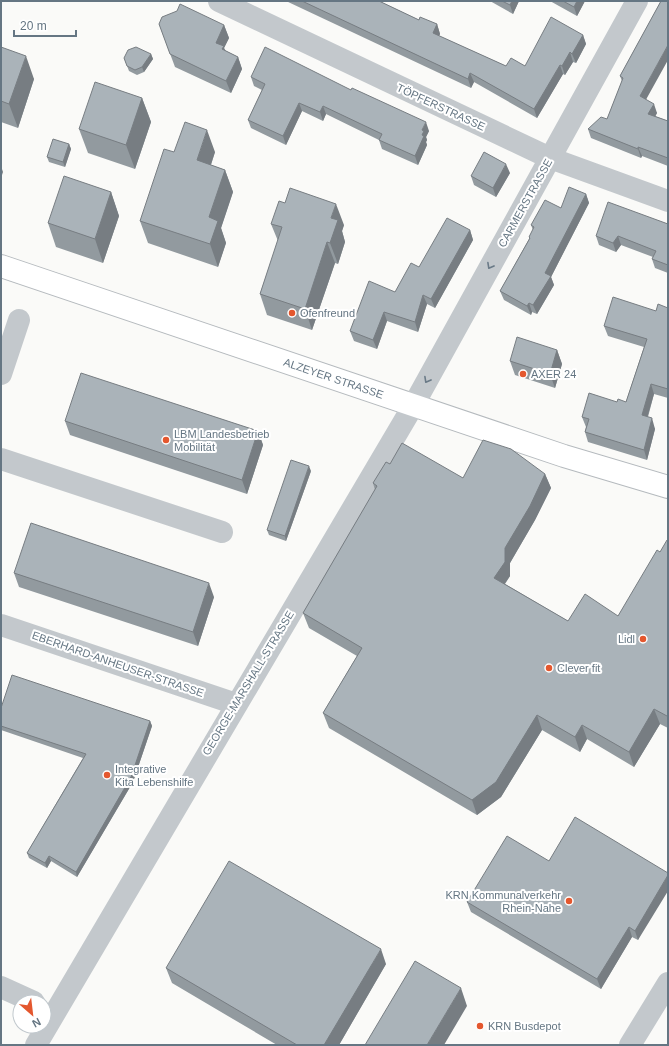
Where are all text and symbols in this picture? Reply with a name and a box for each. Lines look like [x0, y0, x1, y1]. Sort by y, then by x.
scale bar [14, 12, 76, 38]
text: 20 m [20, 19, 47, 33]
street label: TÖPFERSTRASSE [395, 81, 487, 133]
street label: CARMERSTRASSE [496, 157, 554, 249]
one-way arrow [488, 262, 495, 269]
place label: Ofenfreund [300, 307, 355, 319]
marker: Ofenfreund [287, 308, 297, 318]
street label: ALZEYER STRASSE [282, 356, 385, 401]
place label: AXER 24 [531, 368, 576, 380]
marker: AXER 24 [518, 369, 528, 379]
one-way arrow [425, 376, 432, 383]
place label: LBM Landesbetrieb Mobilität [174, 428, 269, 453]
marker: LBM Landesbetrieb Mobilität [161, 435, 171, 445]
street label: GEORGE-MARSHALL-STRASSE [200, 609, 296, 757]
street label: EBERHARD-ANHEUSER-STRASSE [31, 629, 205, 699]
place label: Lidl [618, 633, 635, 645]
marker: Lidl [638, 634, 648, 644]
place label: Clever fit [557, 662, 600, 674]
marker: Clever fit [544, 663, 554, 673]
place label: Integrative Kita Lebenshilfe [115, 763, 193, 788]
marker: Integrative Kita Lebenshilfe [102, 770, 112, 780]
place label: KRN Kommunalverkehr Rhein-Nahe [445, 889, 561, 914]
marker: KRN Kommunalverkehr Rhein-Nahe [564, 896, 574, 906]
north arrow [12, 994, 52, 1034]
text: N [30, 1016, 43, 1030]
place label: KRN Busdepot [488, 1020, 561, 1032]
marker: KRN Busdepot [475, 1021, 485, 1031]

